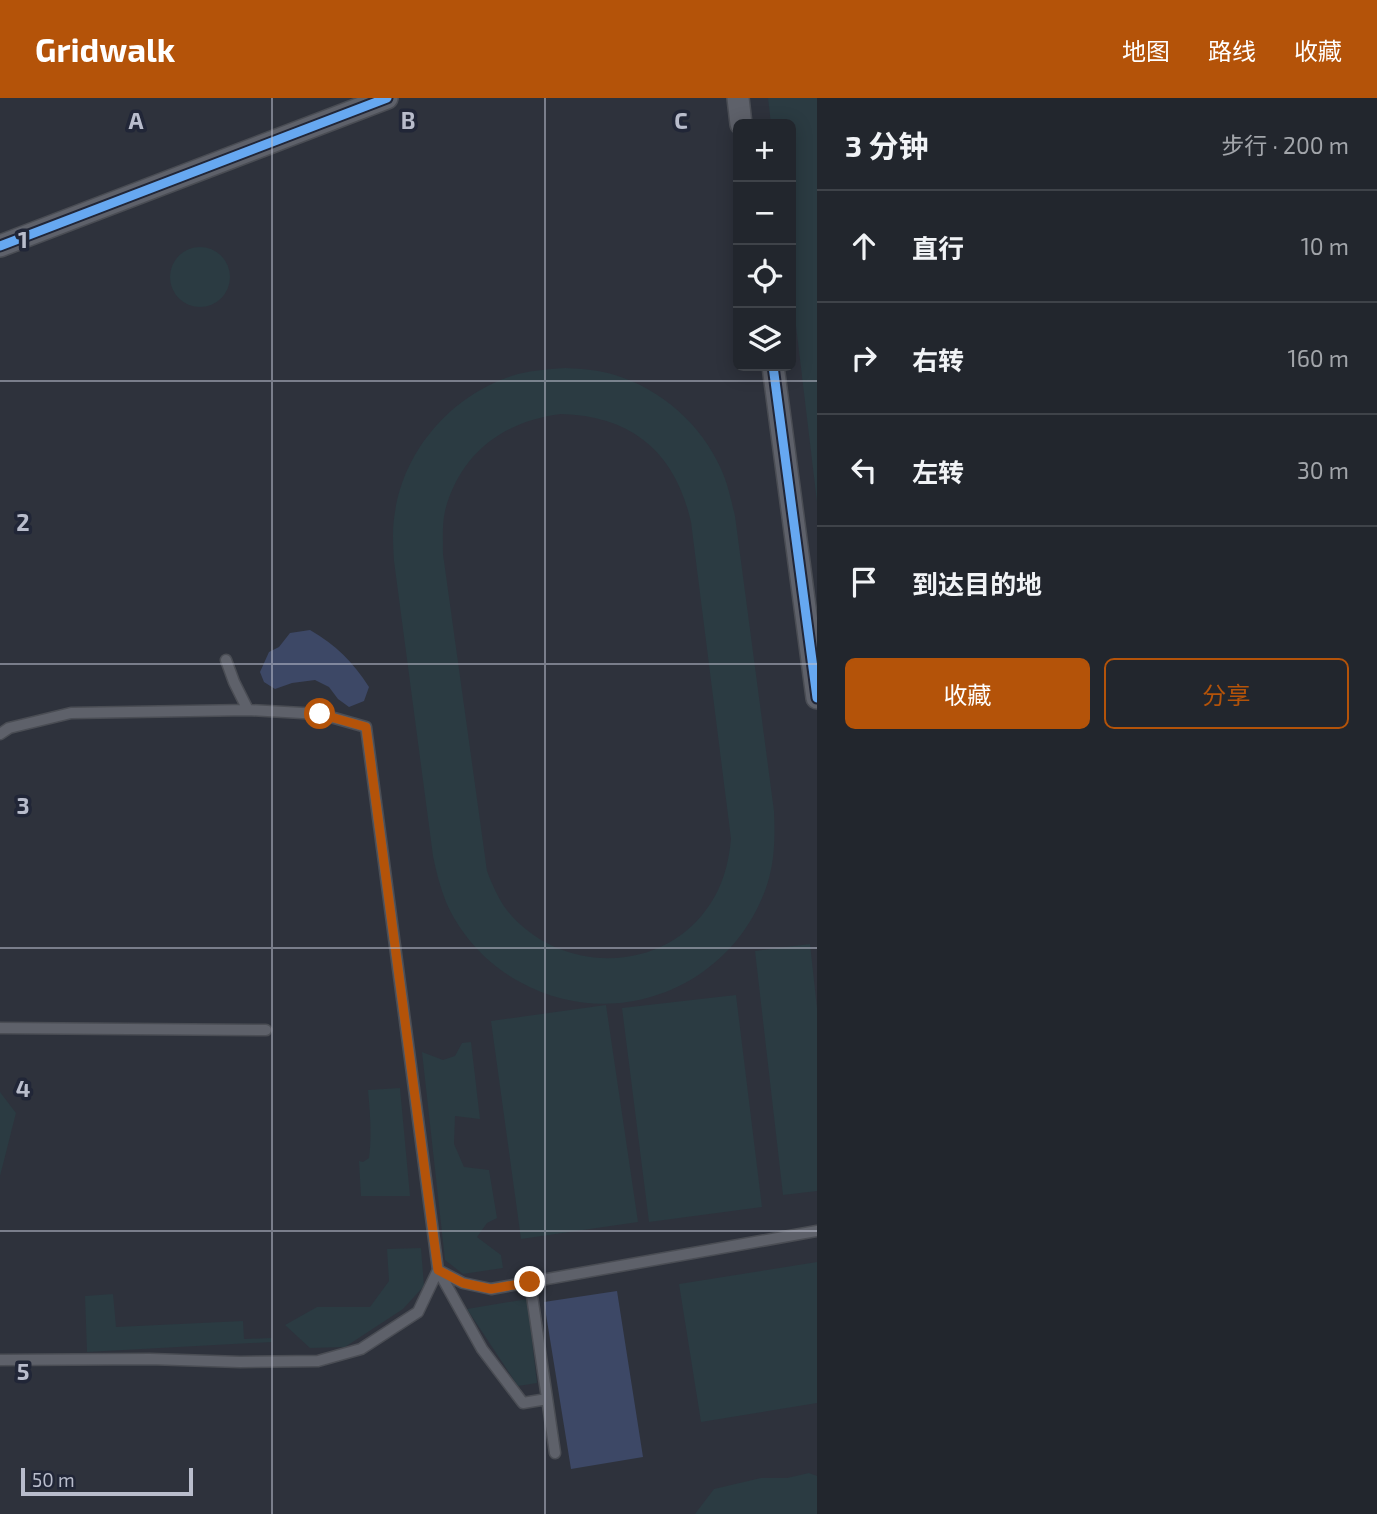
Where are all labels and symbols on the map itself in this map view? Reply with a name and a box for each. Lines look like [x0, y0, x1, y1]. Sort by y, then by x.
text: A [128, 106, 144, 134]
text: B [401, 106, 415, 134]
text: C [674, 106, 688, 134]
text: 1 [18, 225, 28, 253]
text: 2 [16, 508, 30, 536]
route start [304, 698, 335, 729]
text: 3 [16, 791, 30, 819]
text: 4 [16, 1074, 30, 1102]
route end [514, 1266, 545, 1297]
text: 5 [17, 1357, 29, 1385]
scale bar [21, 1465, 192, 1497]

